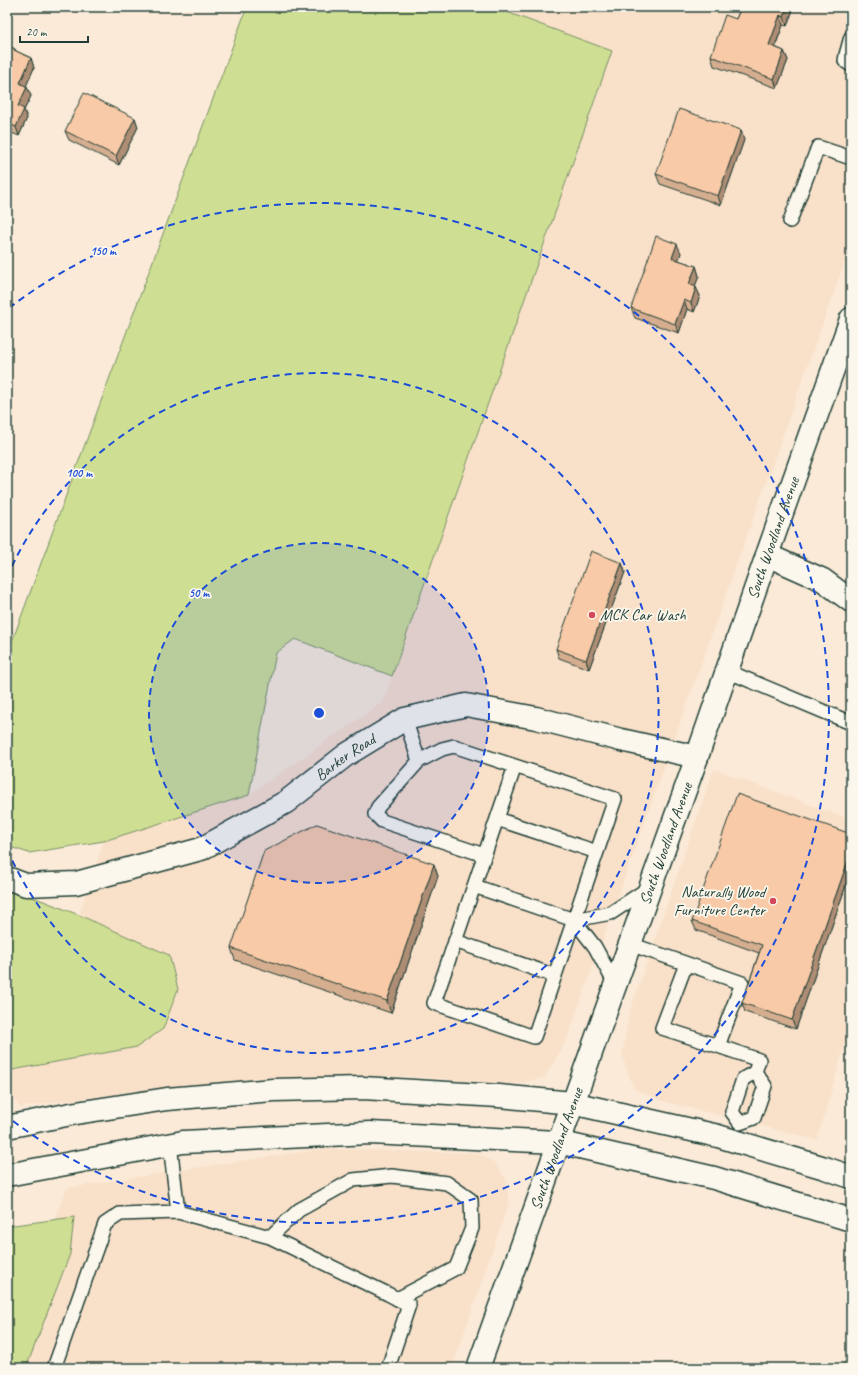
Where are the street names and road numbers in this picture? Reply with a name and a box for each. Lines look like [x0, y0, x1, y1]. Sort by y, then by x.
street label: South Woodland Avenue [743, 473, 805, 602]
street label: Barker Road [311, 728, 381, 786]
street label: South Woodland Avenue [635, 778, 698, 907]
street label: South Woodland Avenue [526, 1083, 588, 1212]

